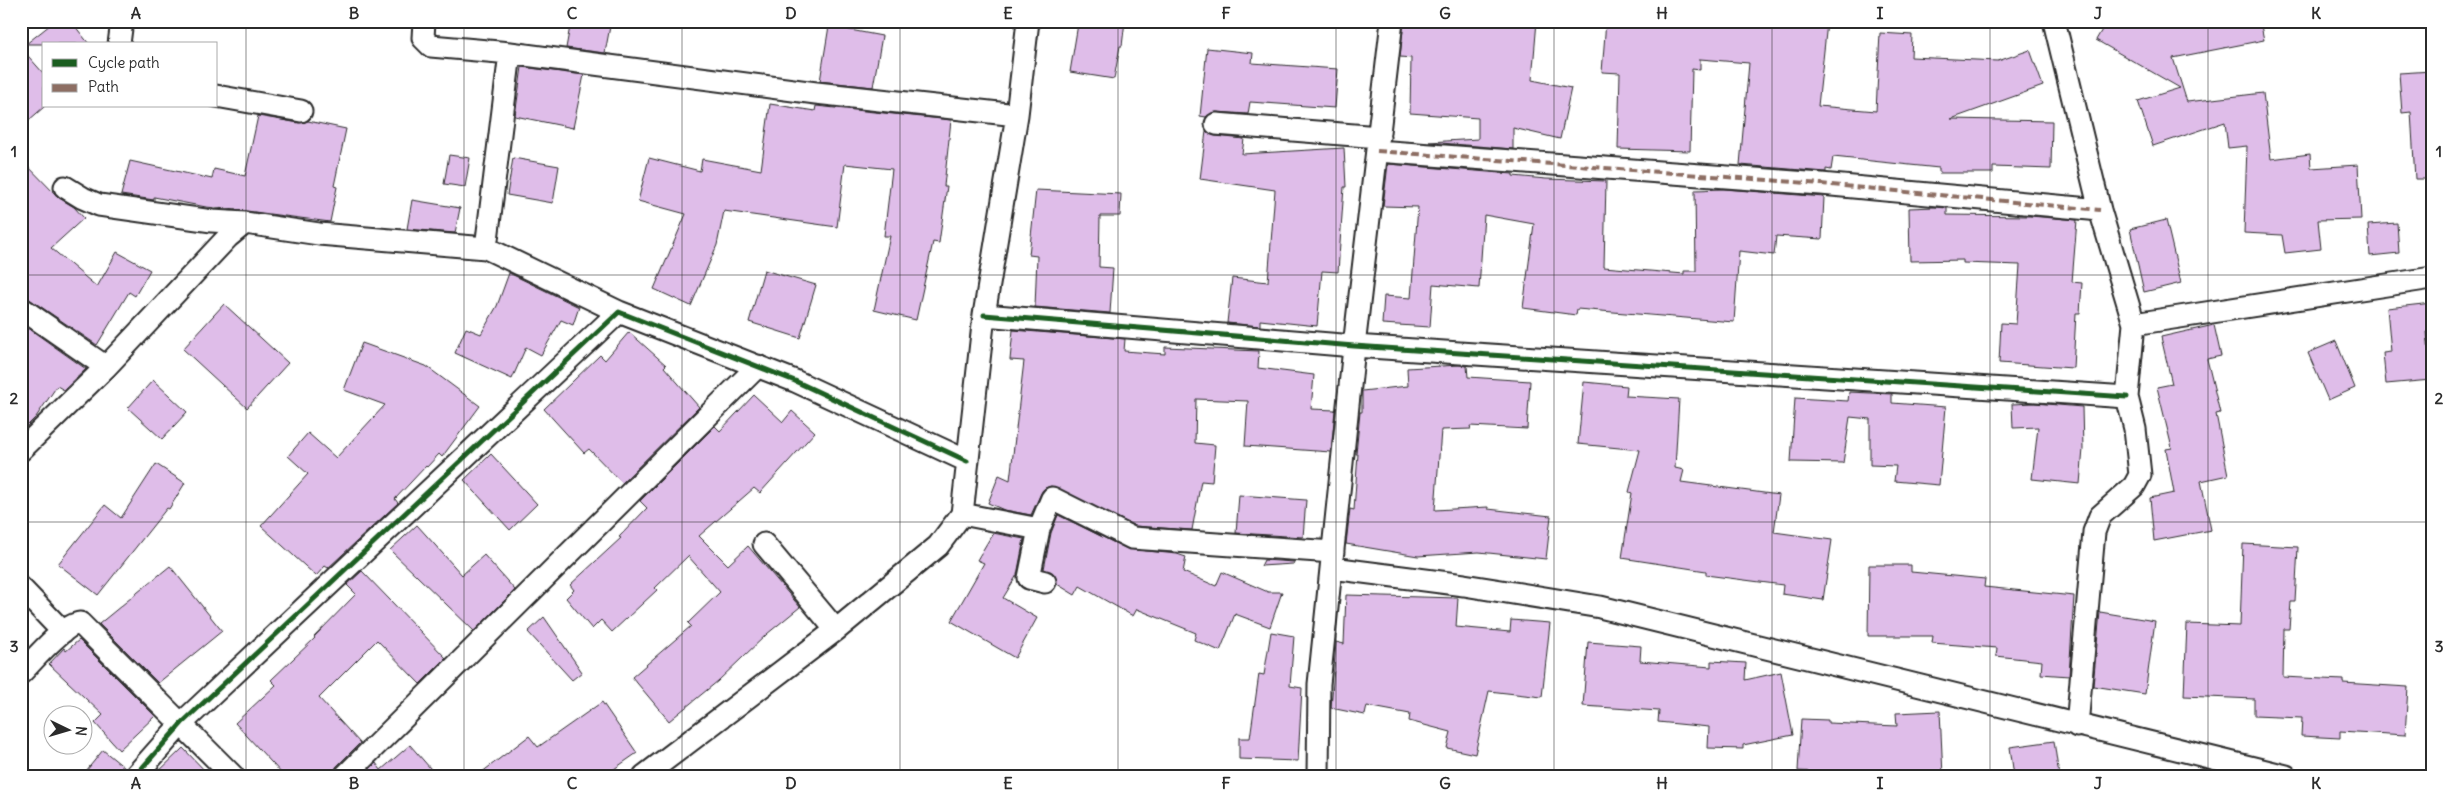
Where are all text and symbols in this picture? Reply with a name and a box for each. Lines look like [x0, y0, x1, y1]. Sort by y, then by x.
text: A [131, 3, 141, 23]
text: B [349, 3, 360, 23]
text: C [567, 3, 578, 23]
text: D [785, 3, 797, 23]
text: E [1003, 3, 1013, 23]
text: F [1221, 3, 1231, 23]
text: G [1439, 3, 1451, 23]
text: H [1656, 3, 1668, 23]
text: I [1877, 3, 1884, 23]
text: J [2094, 3, 2103, 23]
text: K [2311, 3, 2321, 23]
legend [42, 42, 218, 108]
text: Cycle path [88, 53, 160, 72]
text: Path [88, 77, 119, 96]
text: 1 [11, 141, 17, 161]
text: 1 [2436, 141, 2442, 161]
text: 2 [10, 388, 19, 408]
text: 2 [2435, 388, 2444, 408]
text: 3 [9, 636, 19, 656]
text: 3 [2434, 636, 2444, 656]
north arrow [42, 704, 92, 754]
text: N [72, 726, 90, 737]
text: A [131, 773, 141, 793]
text: B [349, 773, 360, 793]
text: C [567, 773, 578, 793]
text: D [785, 773, 797, 793]
text: E [1003, 773, 1013, 793]
text: F [1221, 773, 1231, 793]
text: G [1439, 773, 1451, 793]
text: H [1656, 773, 1668, 793]
text: I [1877, 773, 1884, 793]
text: J [2094, 773, 2103, 793]
text: K [2311, 773, 2321, 793]

